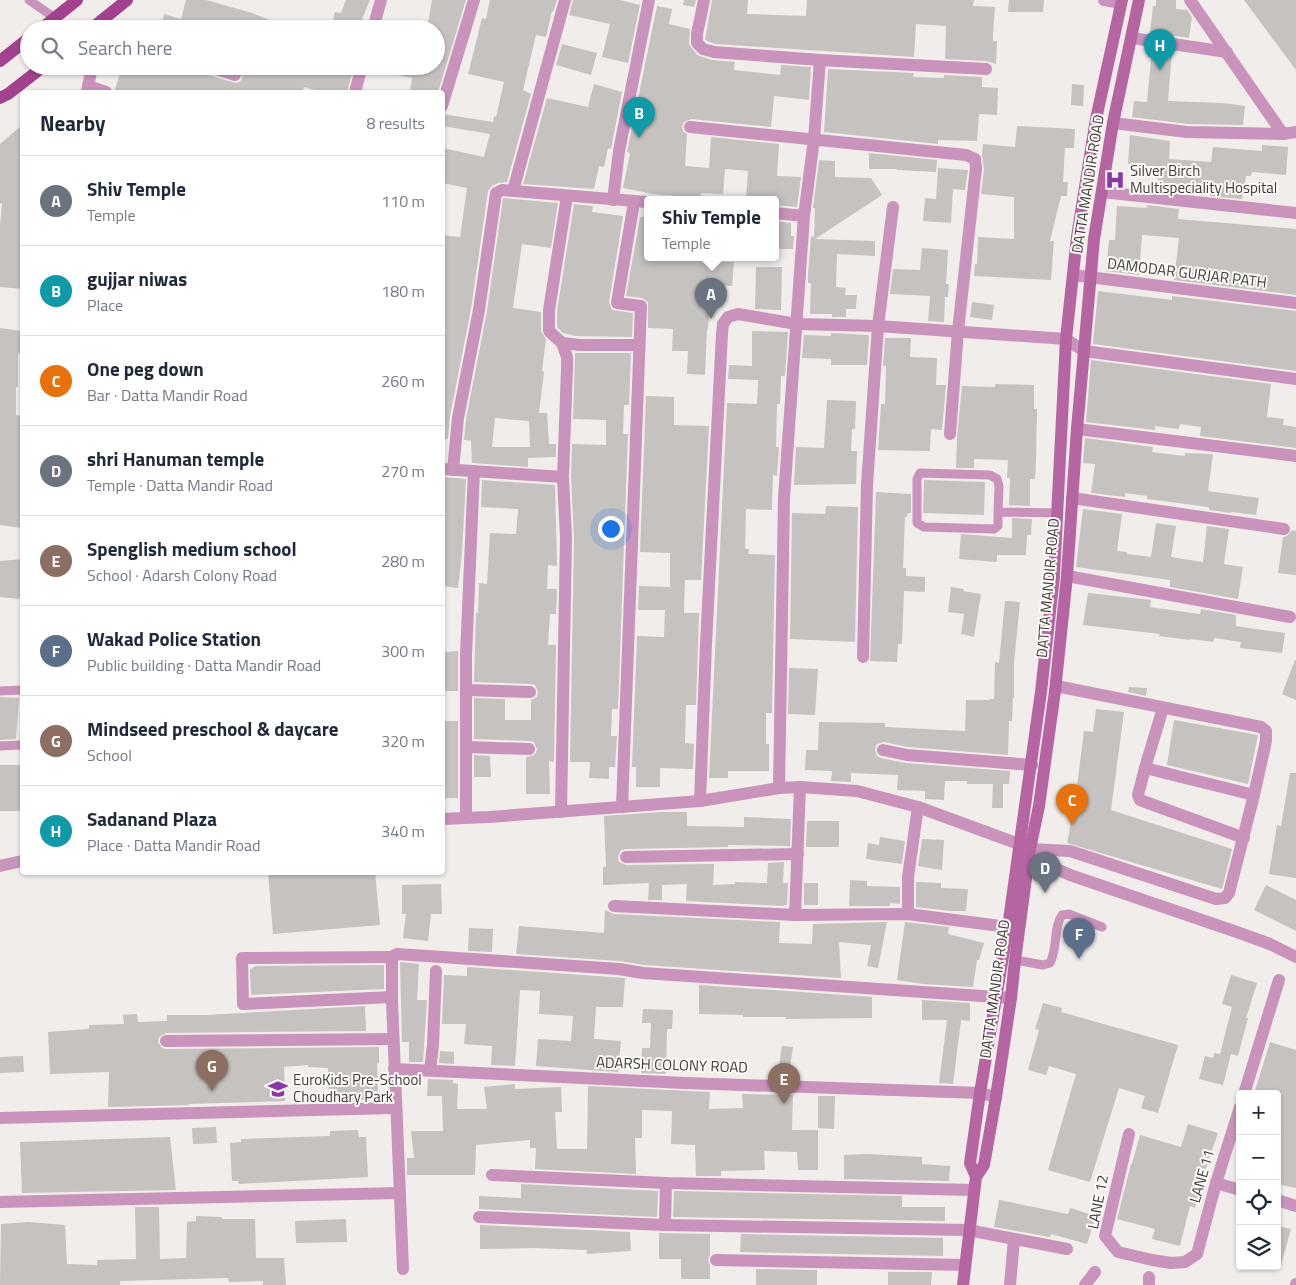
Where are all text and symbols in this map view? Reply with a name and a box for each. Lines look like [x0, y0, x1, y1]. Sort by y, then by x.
search box [20, 20, 445, 75]
pin: H [1144, 29, 1176, 70]
text: Search here [78, 33, 172, 62]
icon: search [38, 34, 66, 62]
pin: B [623, 97, 655, 138]
text: Nearby [40, 107, 105, 139]
text: 8 results [366, 111, 425, 135]
street label: DATTA MANDIR ROAD [1065, 113, 1110, 255]
place label: Silver Birch Multispeciality Hospital [1130, 159, 1277, 199]
hospital icon: Silver Birch Multispeciality Hospital [1104, 169, 1126, 191]
text: Shiv Temple [87, 174, 186, 203]
text: A [51, 189, 61, 213]
text: 110 m [381, 189, 425, 213]
popup [644, 196, 779, 261]
text: Shiv Temple [662, 202, 761, 231]
text: Temple [87, 203, 136, 227]
text: Temple [662, 231, 711, 255]
street label: DAMODAR GURJAR PATH [1106, 251, 1268, 294]
text: gujjar niwas [87, 264, 187, 293]
pin: A [695, 278, 727, 319]
text: B [51, 279, 61, 303]
text: 180 m [381, 279, 425, 303]
text: Place [87, 293, 123, 317]
text: One peg down [87, 354, 204, 383]
text: C [52, 369, 60, 393]
text: 260 m [381, 369, 425, 393]
text: Bar · Datta Mandir Road [87, 383, 248, 407]
text: shri Hanuman temple [87, 444, 264, 473]
text: D [51, 459, 61, 483]
text: 270 m [381, 459, 425, 483]
text: Temple · Datta Mandir Road [87, 473, 273, 497]
your location [598, 516, 624, 542]
street label: DATTA MANDIR ROAD [1030, 517, 1065, 659]
text: Spenglish medium school [87, 534, 297, 563]
text: E [52, 549, 60, 573]
text: 280 m [381, 549, 425, 573]
text: School · Adarsh Colony Road [87, 563, 277, 587]
text: Wakad Police Station [87, 624, 261, 653]
text: F [52, 639, 60, 663]
text: 300 m [381, 639, 425, 663]
text: Public building · Datta Mandir Road [87, 653, 321, 677]
text: Mindseed preschool & daycare [87, 714, 338, 743]
text: G [51, 729, 61, 753]
text: 320 m [381, 729, 425, 753]
text: School [87, 743, 132, 767]
pin: C [1056, 784, 1088, 825]
text: Sadanand Plaza [87, 804, 217, 833]
text: H [51, 819, 61, 843]
text: 340 m [381, 819, 425, 843]
text: Place · Datta Mandir Road [87, 833, 261, 857]
pin: D [1029, 852, 1061, 893]
street label: DATTA MANDIR ROAD [973, 918, 1016, 1060]
pin: F [1063, 918, 1095, 959]
pin: G [196, 1050, 228, 1091]
street label: ADARSH COLONY ROAD [596, 1050, 748, 1079]
pin: E [768, 1063, 800, 1104]
place label: EuroKids Pre-School Choudhary Park [293, 1068, 422, 1108]
school or university icon: EuroKids Pre-School Choudhary Park [267, 1078, 289, 1100]
map controls [1236, 1090, 1281, 1270]
button: + [1236, 1090, 1281, 1135]
button: − [1236, 1135, 1281, 1180]
street label: LANE 11 [1183, 1146, 1220, 1205]
street label: LANE 12 [1081, 1173, 1114, 1231]
button: locate [1236, 1180, 1281, 1225]
button: layers [1236, 1225, 1281, 1270]

